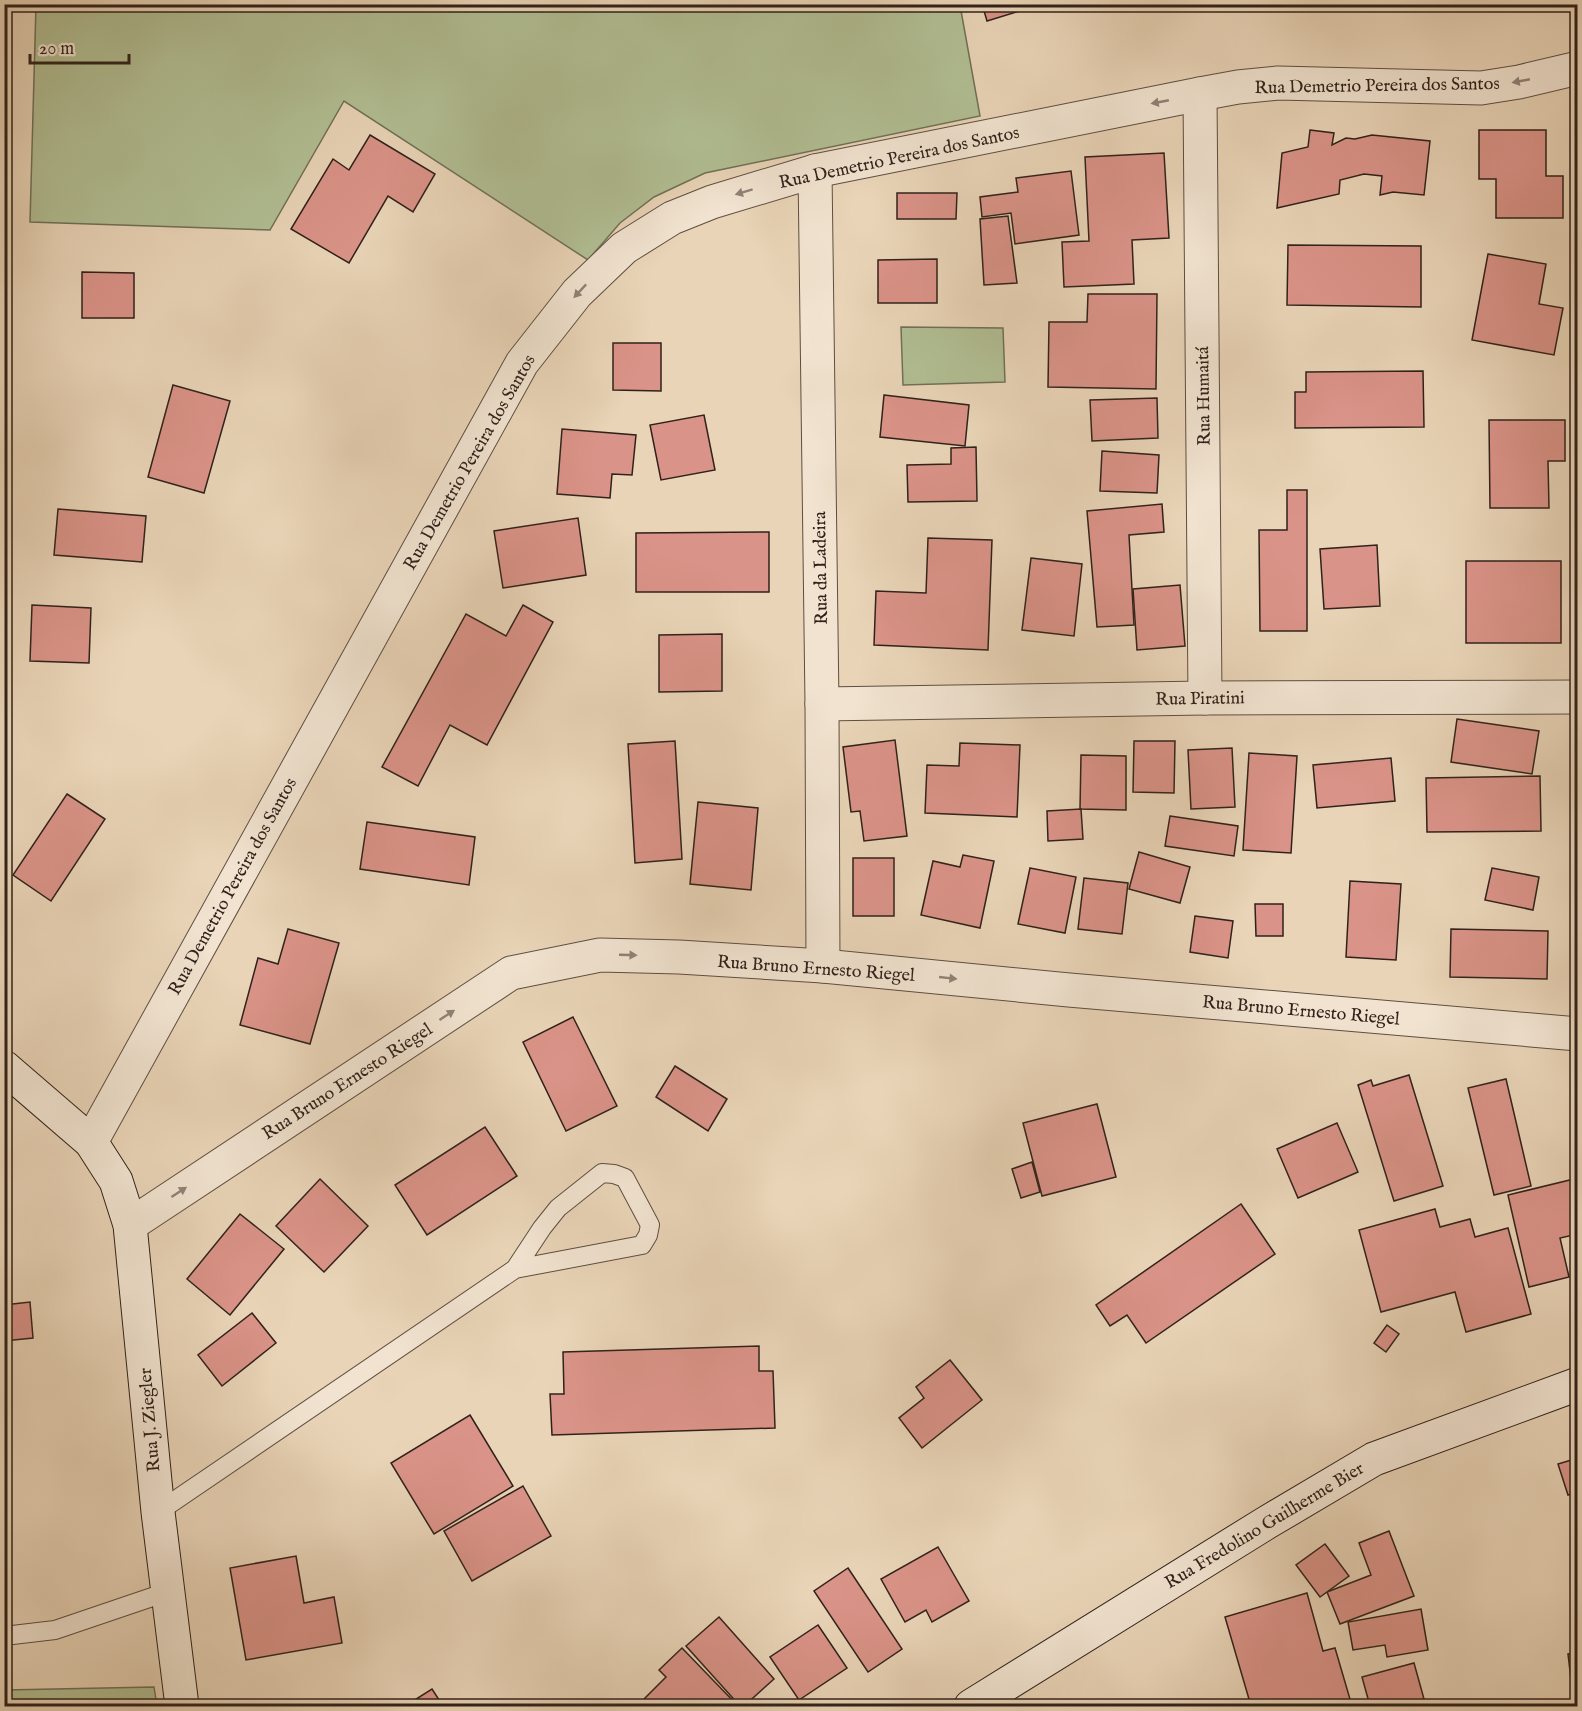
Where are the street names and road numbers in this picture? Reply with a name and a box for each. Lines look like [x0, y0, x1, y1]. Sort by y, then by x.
street label: Rua Demetrio Pereira dos Santos [1254, 73, 1500, 100]
street label: Rua Demetrio Pereira dos Santos [777, 122, 1022, 195]
street label: Rua Humaitá [1192, 346, 1217, 446]
street label: Rua Demetrio Pereira dos Santos [399, 351, 542, 575]
street label: Rua da Ladeira [809, 511, 834, 625]
street label: Rua Piratini [1155, 687, 1245, 712]
street label: Rua Demetrio Pereira dos Santos [164, 774, 303, 1000]
street label: Rua Bruno Ernesto Riegel [716, 951, 916, 988]
street label: Rua Bruno Ernesto Riegel [1201, 991, 1401, 1032]
street label: Rua Bruno Ernesto Riegel [258, 1019, 437, 1146]
street label: Rua J. Ziegler [134, 1367, 166, 1473]
street label: Rua Fredolino Guilherme Bier [1161, 1457, 1369, 1595]

